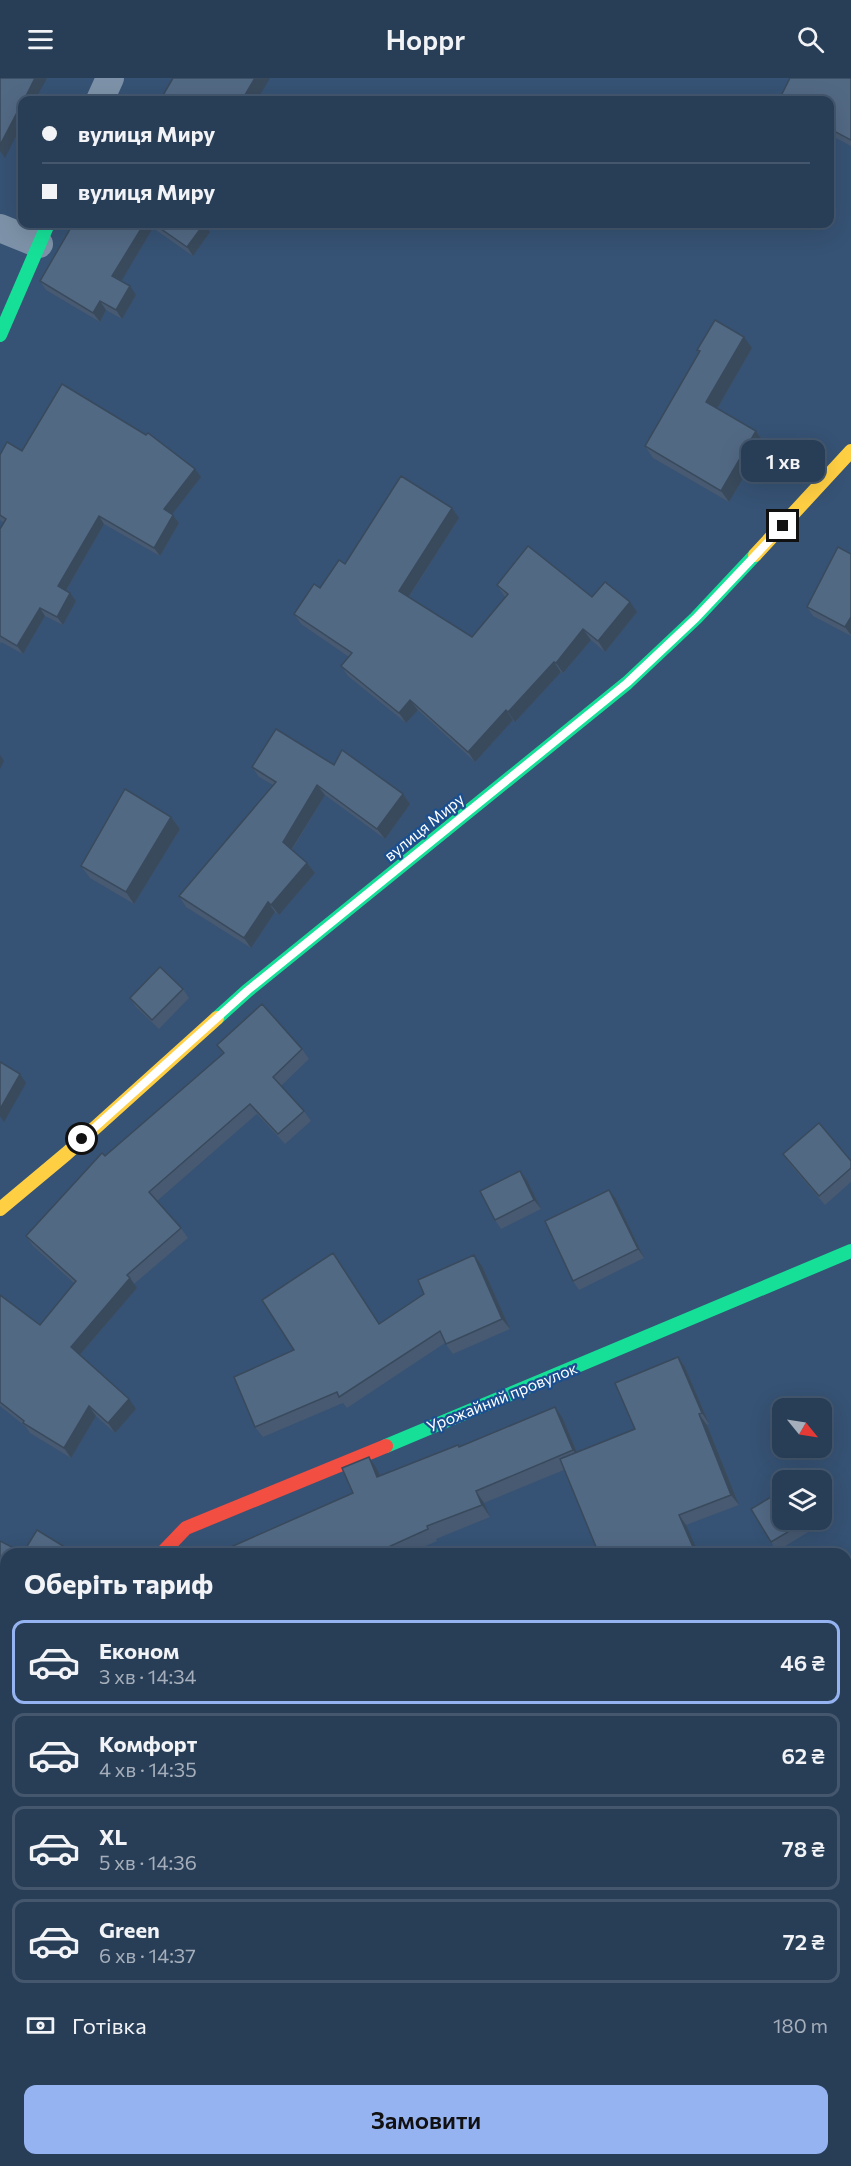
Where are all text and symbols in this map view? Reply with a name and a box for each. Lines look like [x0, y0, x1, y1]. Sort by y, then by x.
icon: menu [24, 23, 57, 56]
text: Hoppr [386, 23, 465, 56]
icon: search [794, 23, 827, 56]
text: вулиця Миру [78, 120, 215, 147]
text: вулиця Миру [78, 178, 215, 205]
callout: 1 хв [741, 439, 825, 481]
text: 1 хв [766, 449, 800, 473]
route end [769, 512, 796, 539]
street label: вулиця Миру [380, 789, 467, 865]
route start [68, 1125, 95, 1152]
street label: Урожайний провулок [424, 1357, 580, 1435]
north arrow [772, 1398, 832, 1458]
map controls [772, 1398, 832, 1530]
button: layers [772, 1470, 832, 1530]
text: Оберіть тариф [24, 1567, 213, 1600]
icon: car [27, 1635, 81, 1689]
text: Економ [99, 1637, 179, 1664]
text: 46 ₴ [780, 1649, 825, 1676]
text: 3 хв · 14:34 [99, 1664, 197, 1688]
icon: car [27, 1728, 81, 1782]
text: Комфорт [99, 1730, 197, 1757]
text: 62 ₴ [781, 1742, 825, 1769]
text: 4 хв · 14:35 [99, 1757, 197, 1781]
icon: car [27, 1821, 81, 1875]
text: XL [99, 1823, 127, 1850]
text: 78 ₴ [782, 1835, 825, 1862]
text: 5 хв · 14:36 [99, 1850, 197, 1874]
icon: car [27, 1914, 81, 1968]
text: Green [99, 1916, 160, 1943]
text: 72 ₴ [783, 1928, 825, 1955]
text: 6 хв · 14:37 [99, 1943, 196, 1967]
icon: cash [24, 2009, 57, 2042]
text: Готівка [72, 2012, 147, 2039]
text: 180 m [773, 2013, 828, 2037]
button: Замовити [24, 2085, 828, 2154]

